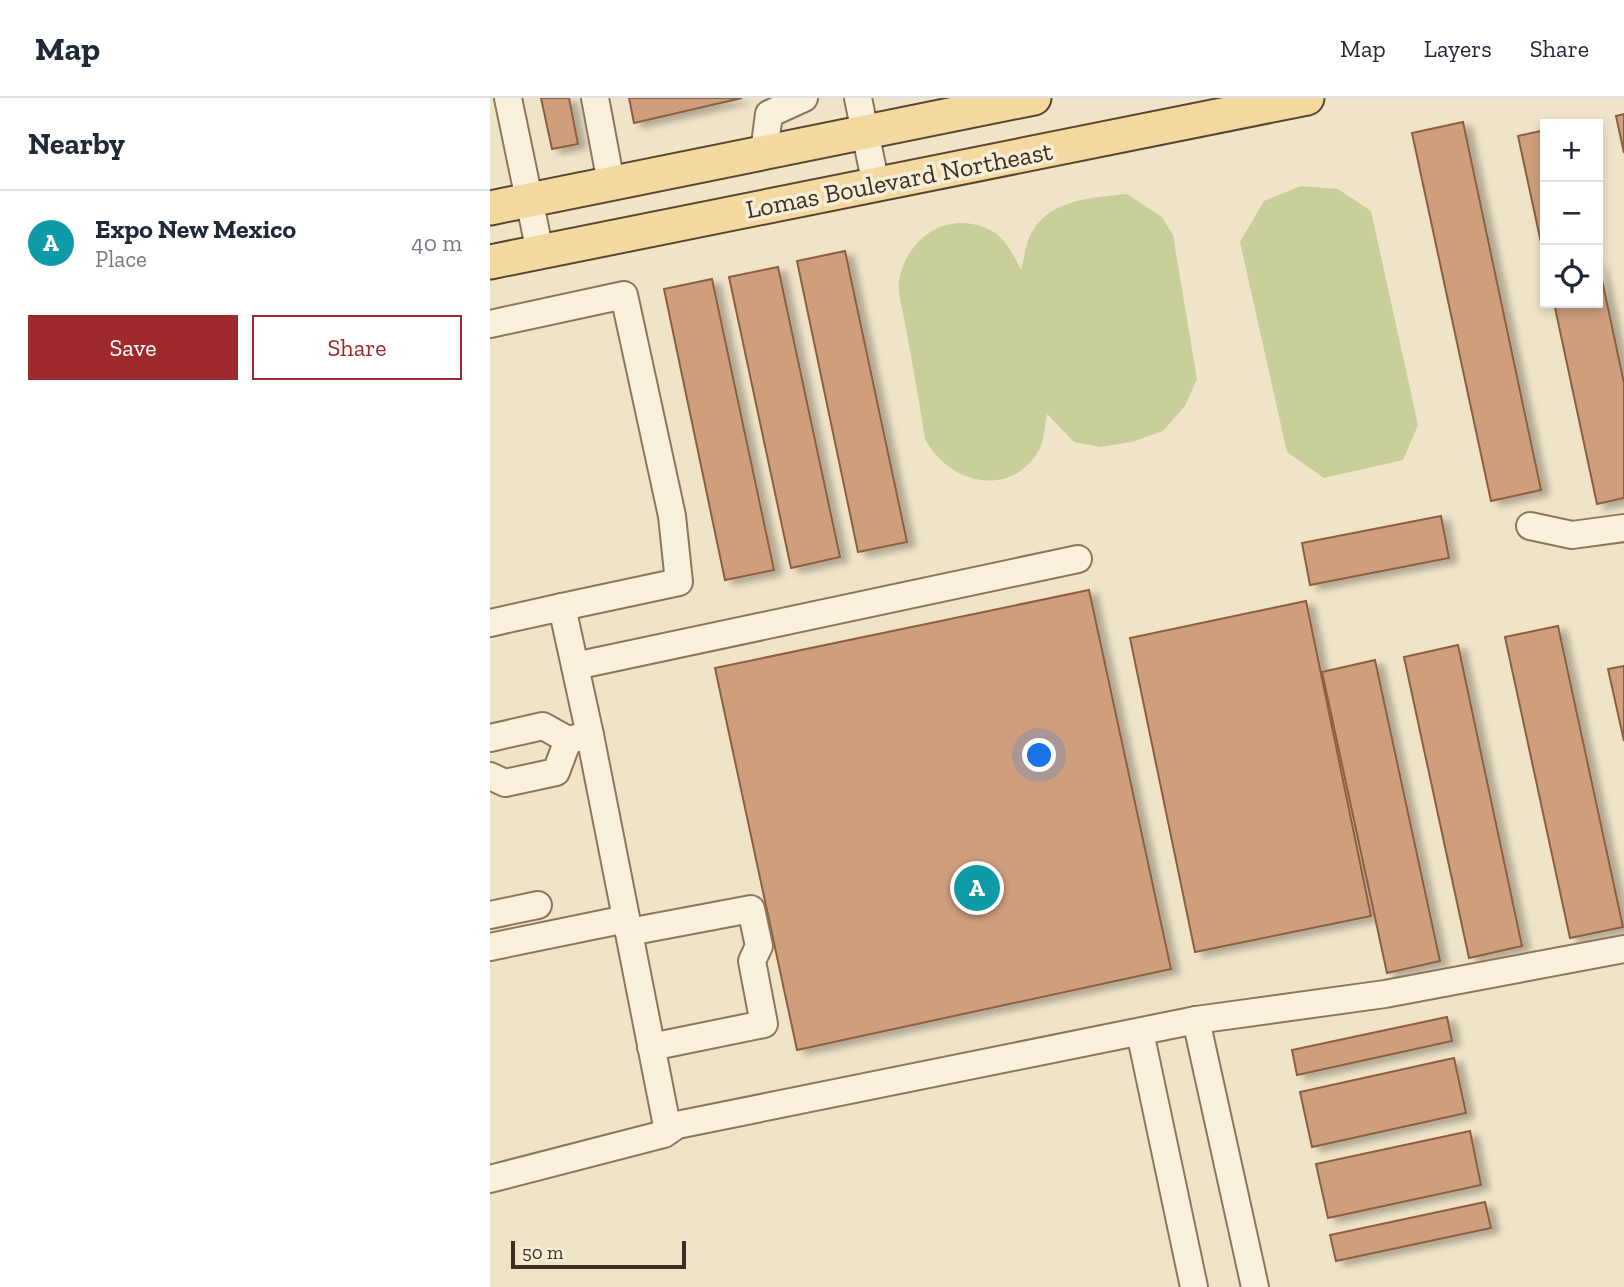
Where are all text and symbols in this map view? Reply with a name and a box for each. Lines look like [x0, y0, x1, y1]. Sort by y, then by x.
text: Map [35, 29, 100, 68]
text: Map [1340, 34, 1386, 63]
text: Layers [1424, 34, 1492, 63]
text: Share [1530, 34, 1589, 63]
map controls [1540, 119, 1603, 308]
button: + [1540, 119, 1603, 182]
text: Nearby [28, 126, 125, 162]
street label: Lomas Boulevard Northeast [743, 134, 1055, 225]
button: − [1540, 182, 1603, 245]
text: Expo New Mexico [95, 213, 296, 245]
text: A [43, 229, 59, 257]
text: 40 m [411, 229, 462, 257]
text: Place [95, 245, 147, 273]
button: locate [1540, 245, 1603, 308]
button: Save [28, 315, 238, 380]
button: Share [252, 315, 462, 380]
your location [1022, 738, 1056, 772]
pin: A [954, 862, 1000, 914]
scale bar [511, 1238, 686, 1270]
text: 50 m [522, 1241, 563, 1264]

